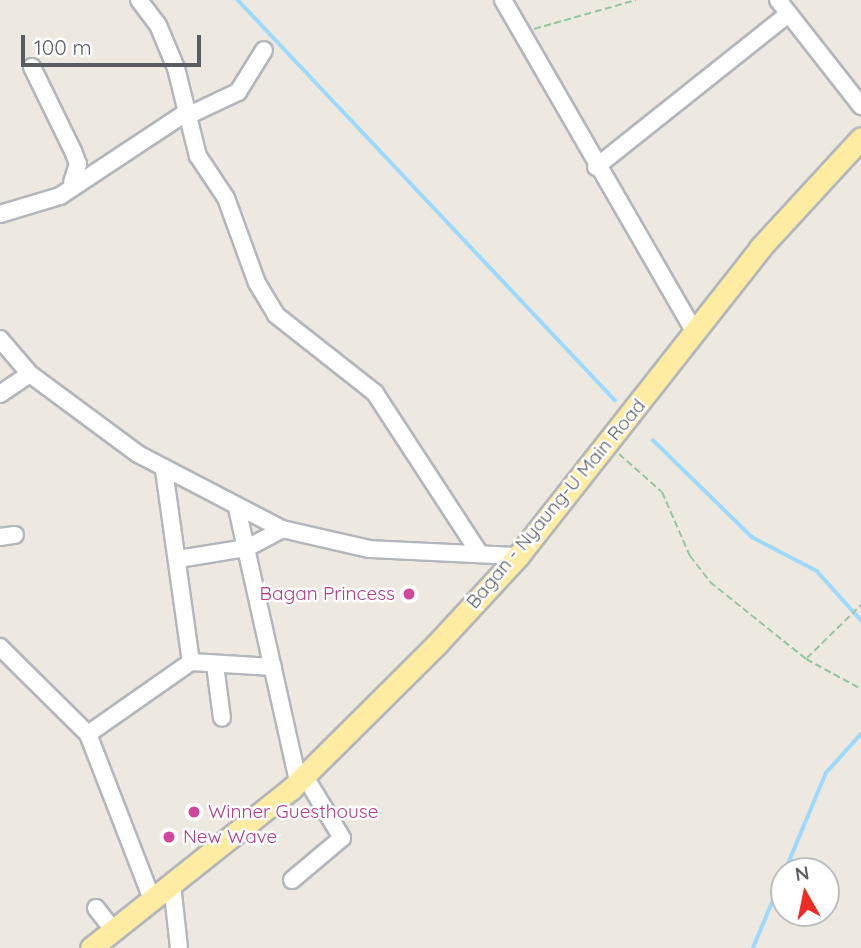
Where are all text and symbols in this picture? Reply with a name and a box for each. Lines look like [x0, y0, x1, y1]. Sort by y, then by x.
scale bar [24, 21, 205, 65]
text: 100 m [34, 34, 92, 60]
street label: Bagan - Nyaung-U Main Road [462, 395, 650, 613]
place label: Bagan Princess [260, 583, 395, 605]
marker: Bagan Princess [401, 586, 417, 602]
place label: Winner Guesthouse [208, 801, 378, 823]
marker: Winner Guesthouse [186, 804, 202, 820]
place label: New Wave [183, 826, 277, 848]
marker: New Wave [161, 829, 177, 845]
north arrow [770, 857, 840, 927]
text: N [793, 860, 811, 886]

